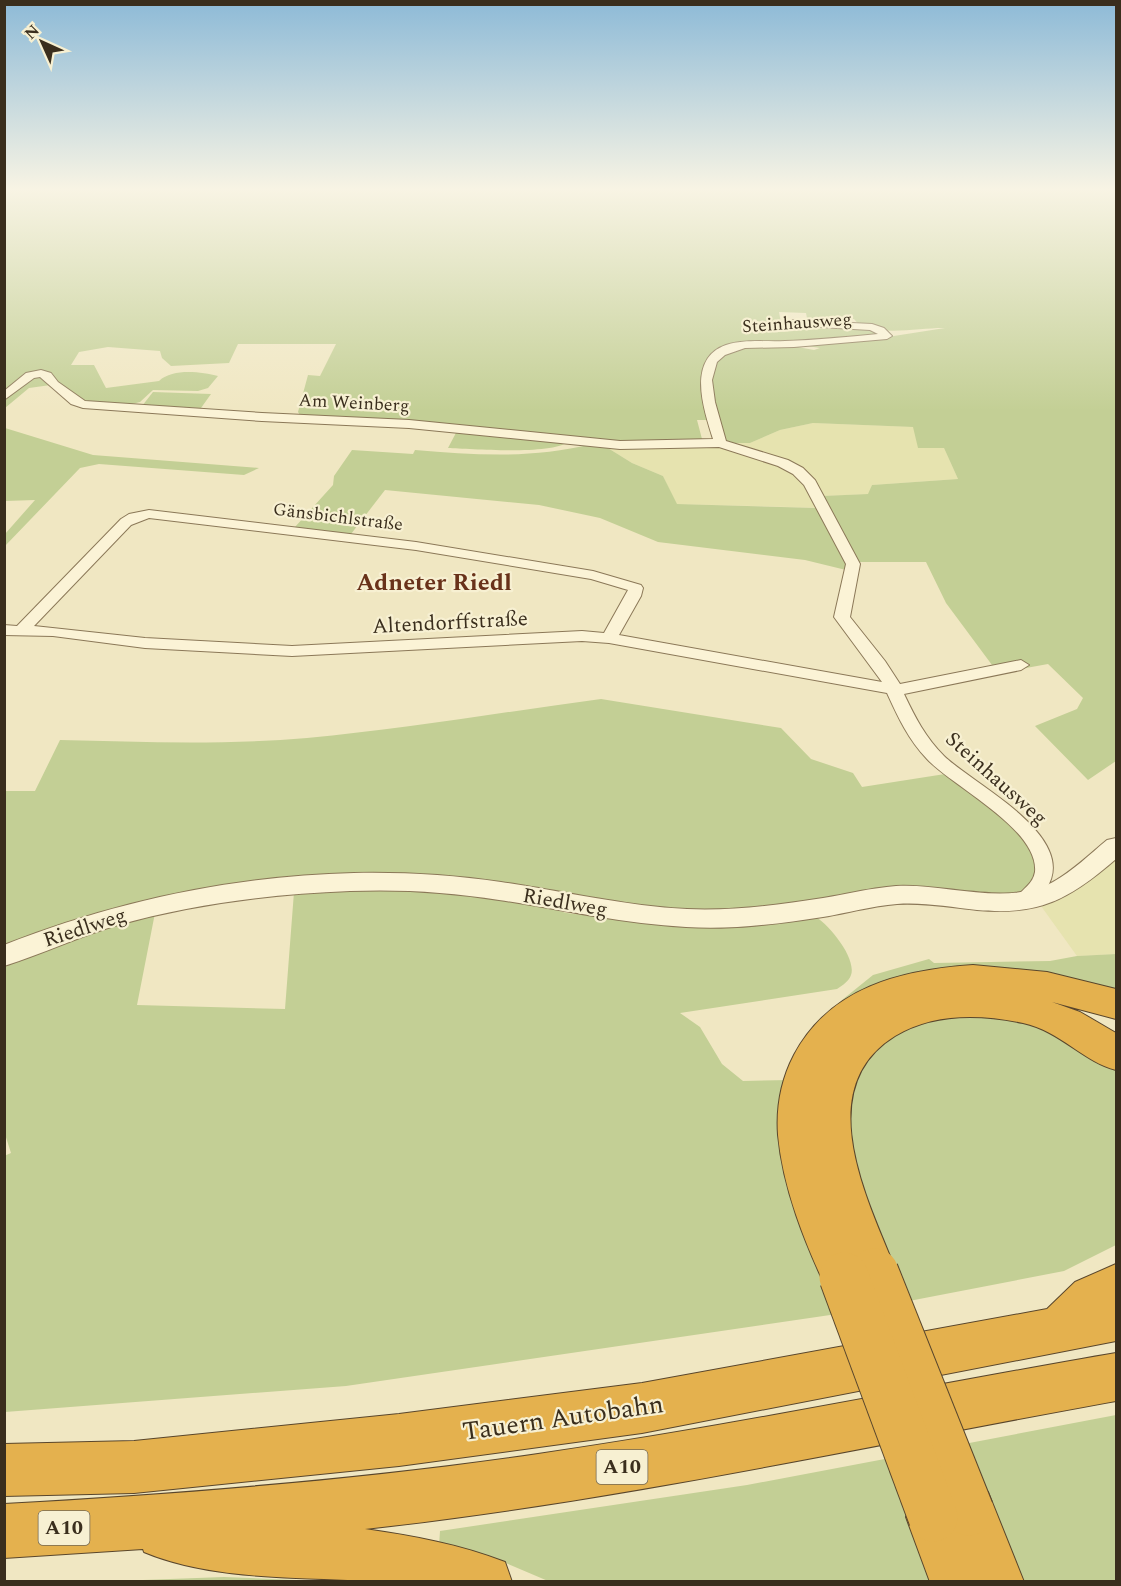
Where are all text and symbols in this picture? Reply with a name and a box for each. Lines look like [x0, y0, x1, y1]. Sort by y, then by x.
north arrow [12, 12, 72, 72]
text: N [19, 19, 45, 45]
street label: Steinhausweg [741, 306, 853, 340]
street label: Am Weinberg [298, 387, 410, 419]
street label: Gänsbichlstraße [272, 496, 404, 538]
district label: Adneter Riedl [356, 565, 512, 601]
street label: Altendorffstraße [371, 603, 529, 643]
street label: Steinhausweg [938, 724, 1054, 834]
street label: Riedlweg [520, 880, 610, 926]
street label: Riedlweg [39, 899, 131, 957]
street label: Tauern Autobahn [460, 1384, 666, 1452]
road number: A10 [596, 1450, 648, 1484]
road number: A10 [38, 1511, 90, 1545]

